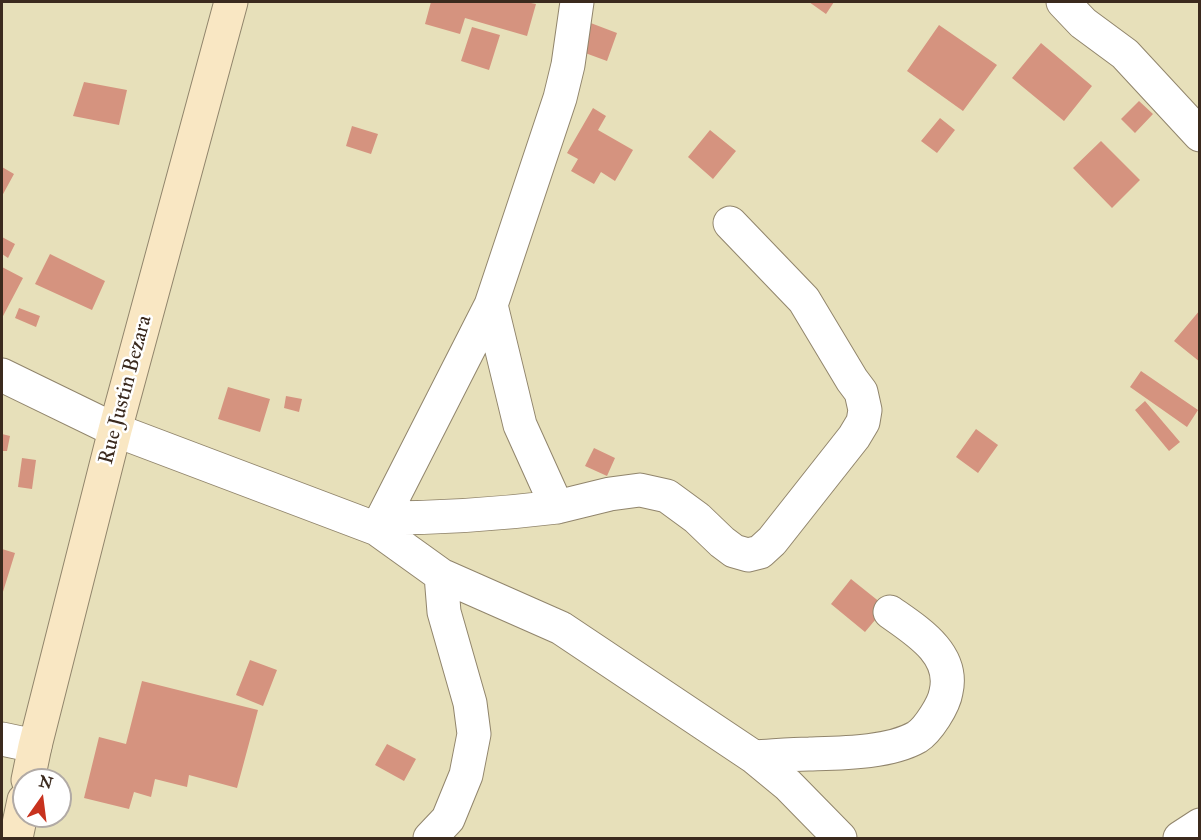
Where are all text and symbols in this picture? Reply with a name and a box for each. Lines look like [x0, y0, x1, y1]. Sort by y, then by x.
street label: Rue Justin Bezara [94, 313, 158, 467]
north arrow [12, 768, 72, 828]
text: N [37, 771, 55, 793]

